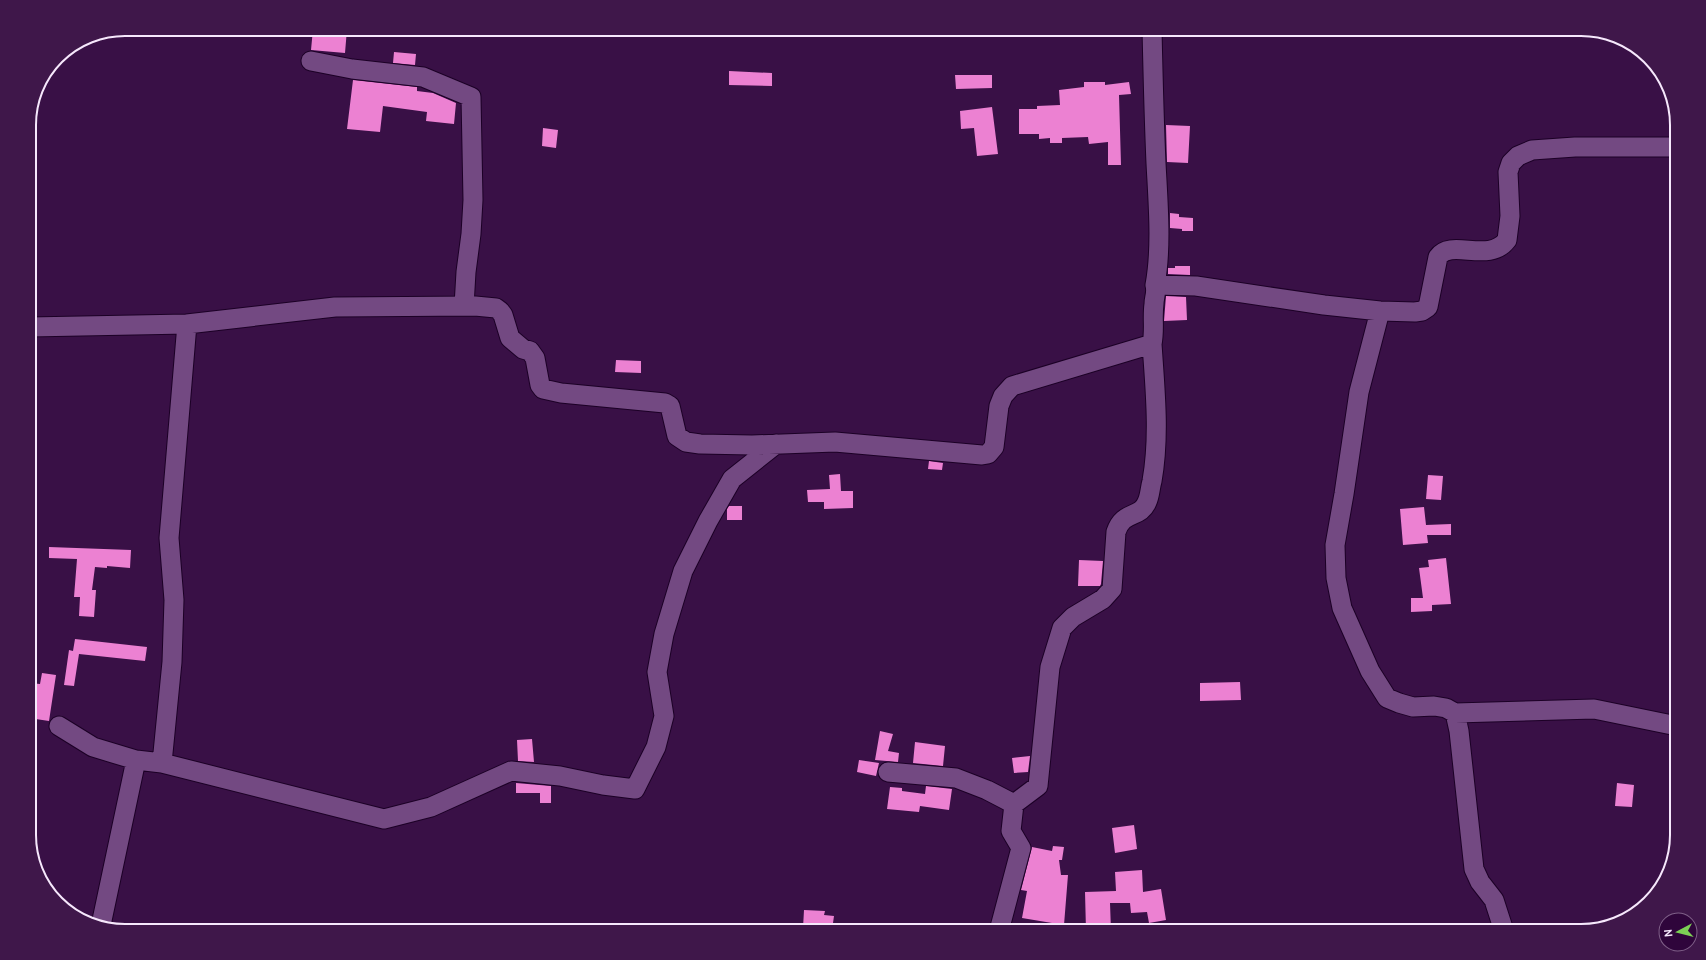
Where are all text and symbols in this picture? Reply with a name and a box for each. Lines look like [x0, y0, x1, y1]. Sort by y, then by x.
north arrow [1658, 912, 1698, 952]
text: N [1661, 929, 1675, 938]

